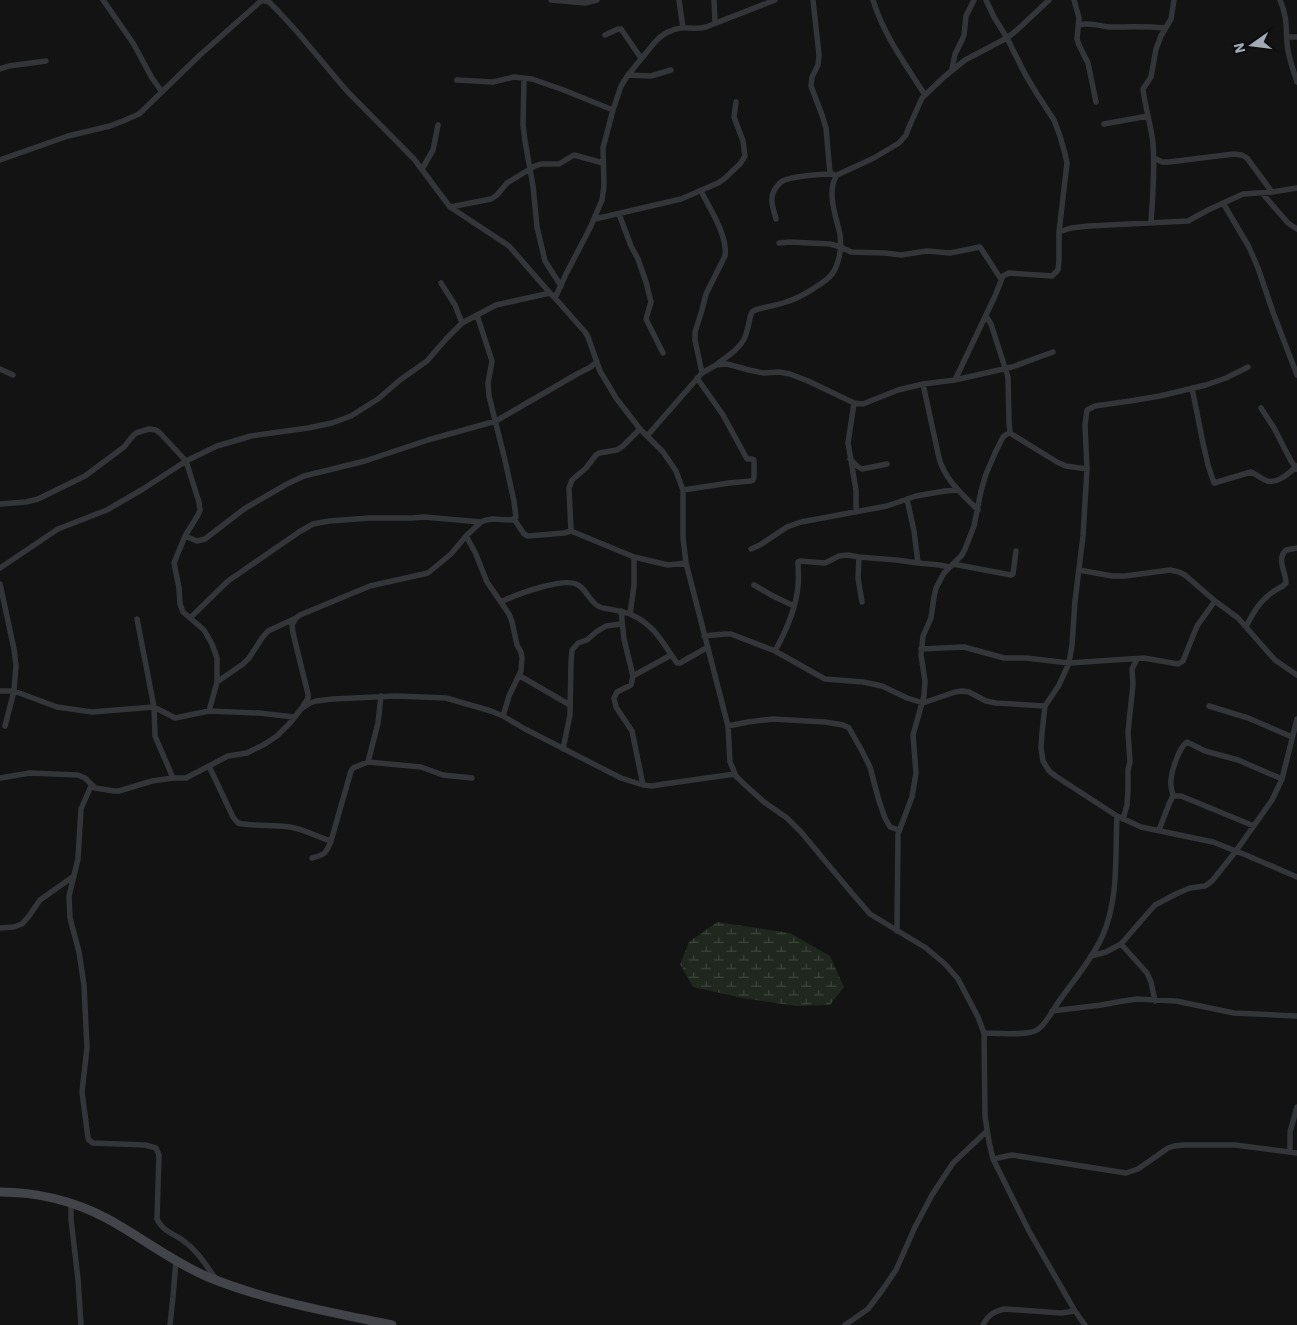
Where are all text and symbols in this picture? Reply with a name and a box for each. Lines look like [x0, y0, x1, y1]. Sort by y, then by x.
north arrow [1227, 20, 1277, 70]
text: N [1229, 41, 1249, 55]

